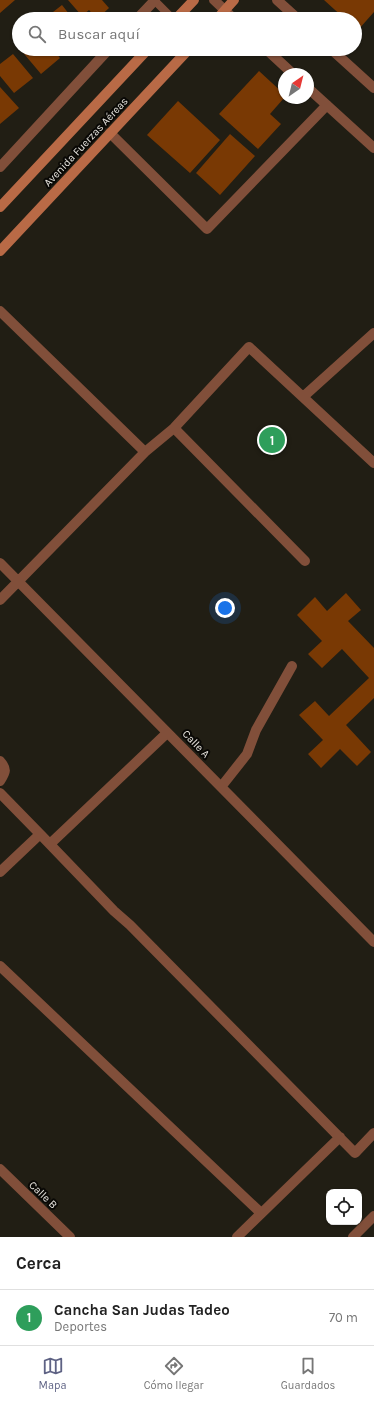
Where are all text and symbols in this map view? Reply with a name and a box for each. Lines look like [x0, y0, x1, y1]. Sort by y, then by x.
search box [12, 12, 362, 56]
icon: search [26, 23, 48, 45]
text: Buscar aquí [58, 25, 140, 43]
north arrow [278, 68, 314, 104]
street label: Avenida Fuerzas Aéreas [41, 95, 131, 189]
pin: 1 [259, 425, 285, 455]
your location [215, 598, 235, 618]
street label: Calle A [180, 727, 213, 761]
street label: Calle B [26, 1178, 60, 1212]
map controls [326, 1189, 362, 1225]
button: locate [326, 1189, 362, 1225]
text: Cerca [16, 1253, 61, 1273]
text: Cancha San Judas Tadeo [54, 1301, 230, 1319]
text: 1 [27, 1310, 31, 1325]
text: 70 m [329, 1310, 358, 1325]
text: Deportes [54, 1319, 107, 1334]
tab: Mapa [39, 1355, 66, 1392]
tab: Cómo llegar [144, 1355, 203, 1392]
tab: Guardados [281, 1355, 335, 1392]

